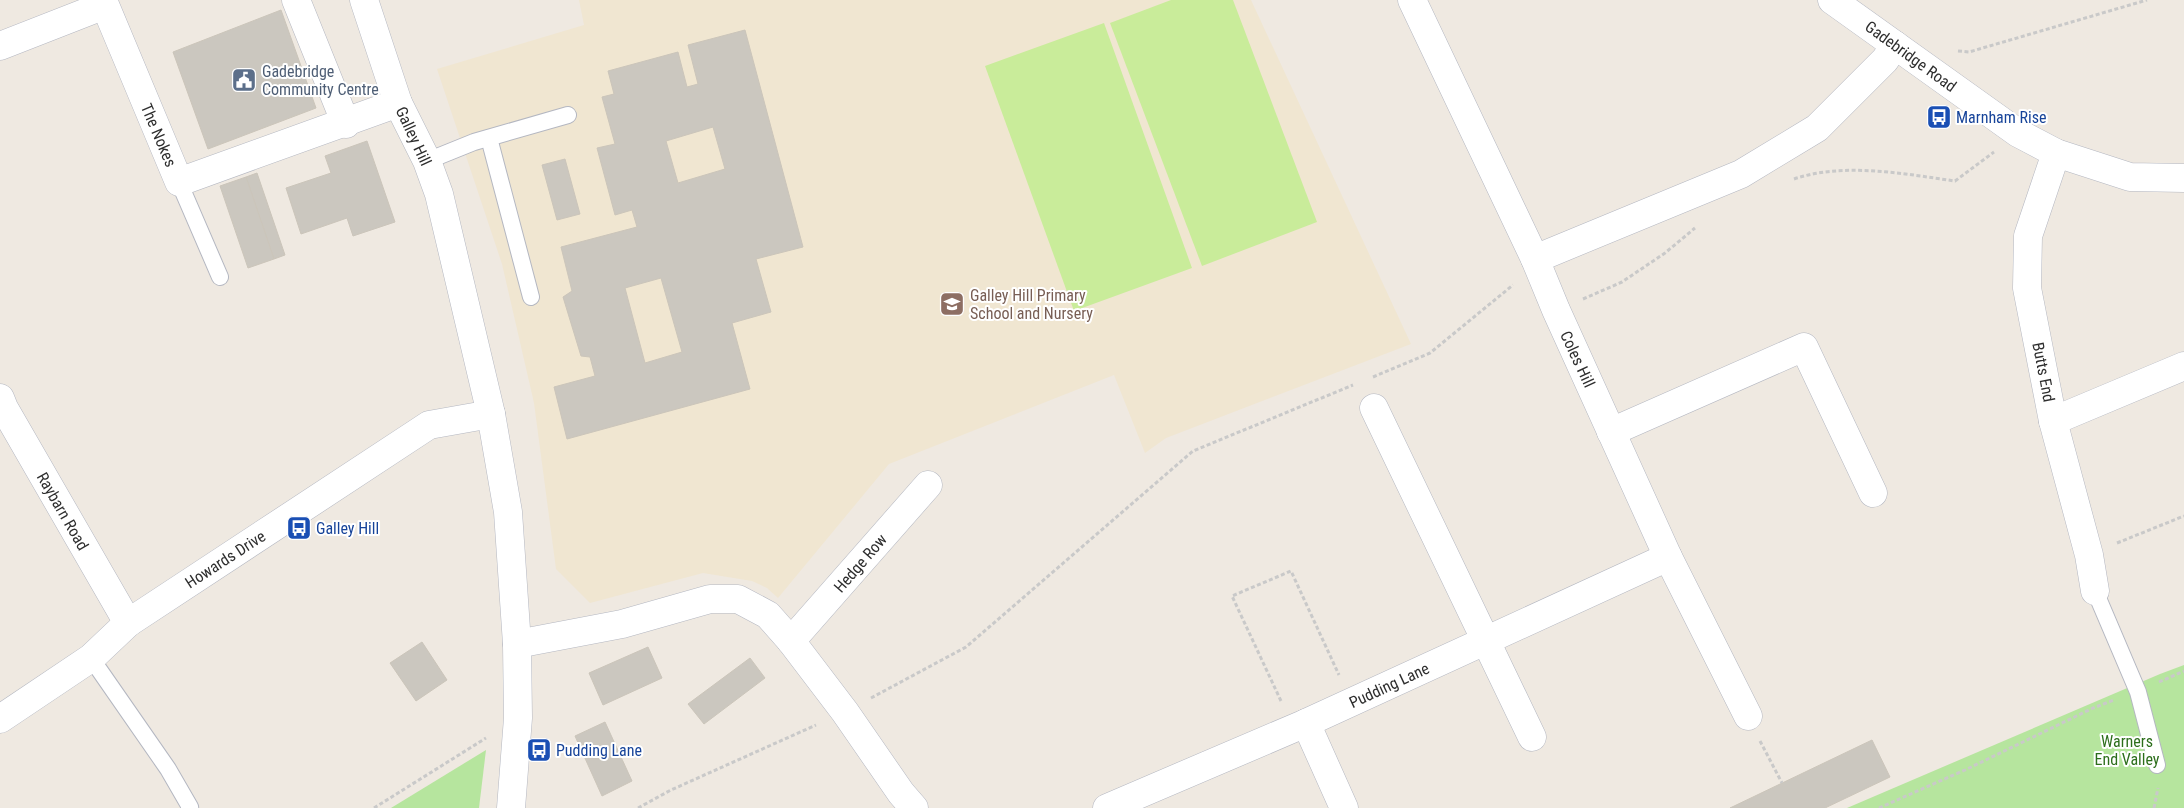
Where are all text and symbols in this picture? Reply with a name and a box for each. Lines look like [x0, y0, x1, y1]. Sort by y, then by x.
street label: Gadebridge Road [1861, 17, 1960, 96]
place label: Gadebridge Community Centre [262, 62, 379, 99]
public building icon: Gadebridge Community Centre [231, 67, 257, 93]
street label: The Nokes [137, 101, 180, 170]
street label: Galley Hill [392, 104, 435, 169]
bus stop icon: Marnham Rise [1926, 104, 1952, 130]
place label: Marnham Rise [1956, 108, 2046, 127]
place label: Galley Hill Primary School and Nursery [970, 286, 1093, 323]
school or university icon: Galley Hill Primary School and Nursery [939, 291, 965, 317]
street label: Coles Hill [1556, 328, 1599, 391]
street label: Butts End [2028, 341, 2059, 404]
street label: Raybarn Road [33, 469, 92, 554]
bus stop icon: Galley Hill [286, 515, 312, 541]
place label: Galley Hill [316, 519, 379, 538]
street label: Howards Drive [182, 527, 269, 592]
street label: Hedge Row [830, 530, 891, 596]
street label: Pudding Lane [1346, 659, 1432, 712]
park label: Warners End Valley [2095, 732, 2160, 769]
bus stop icon: Pudding Lane [526, 737, 552, 763]
place label: Pudding Lane [556, 741, 642, 760]

